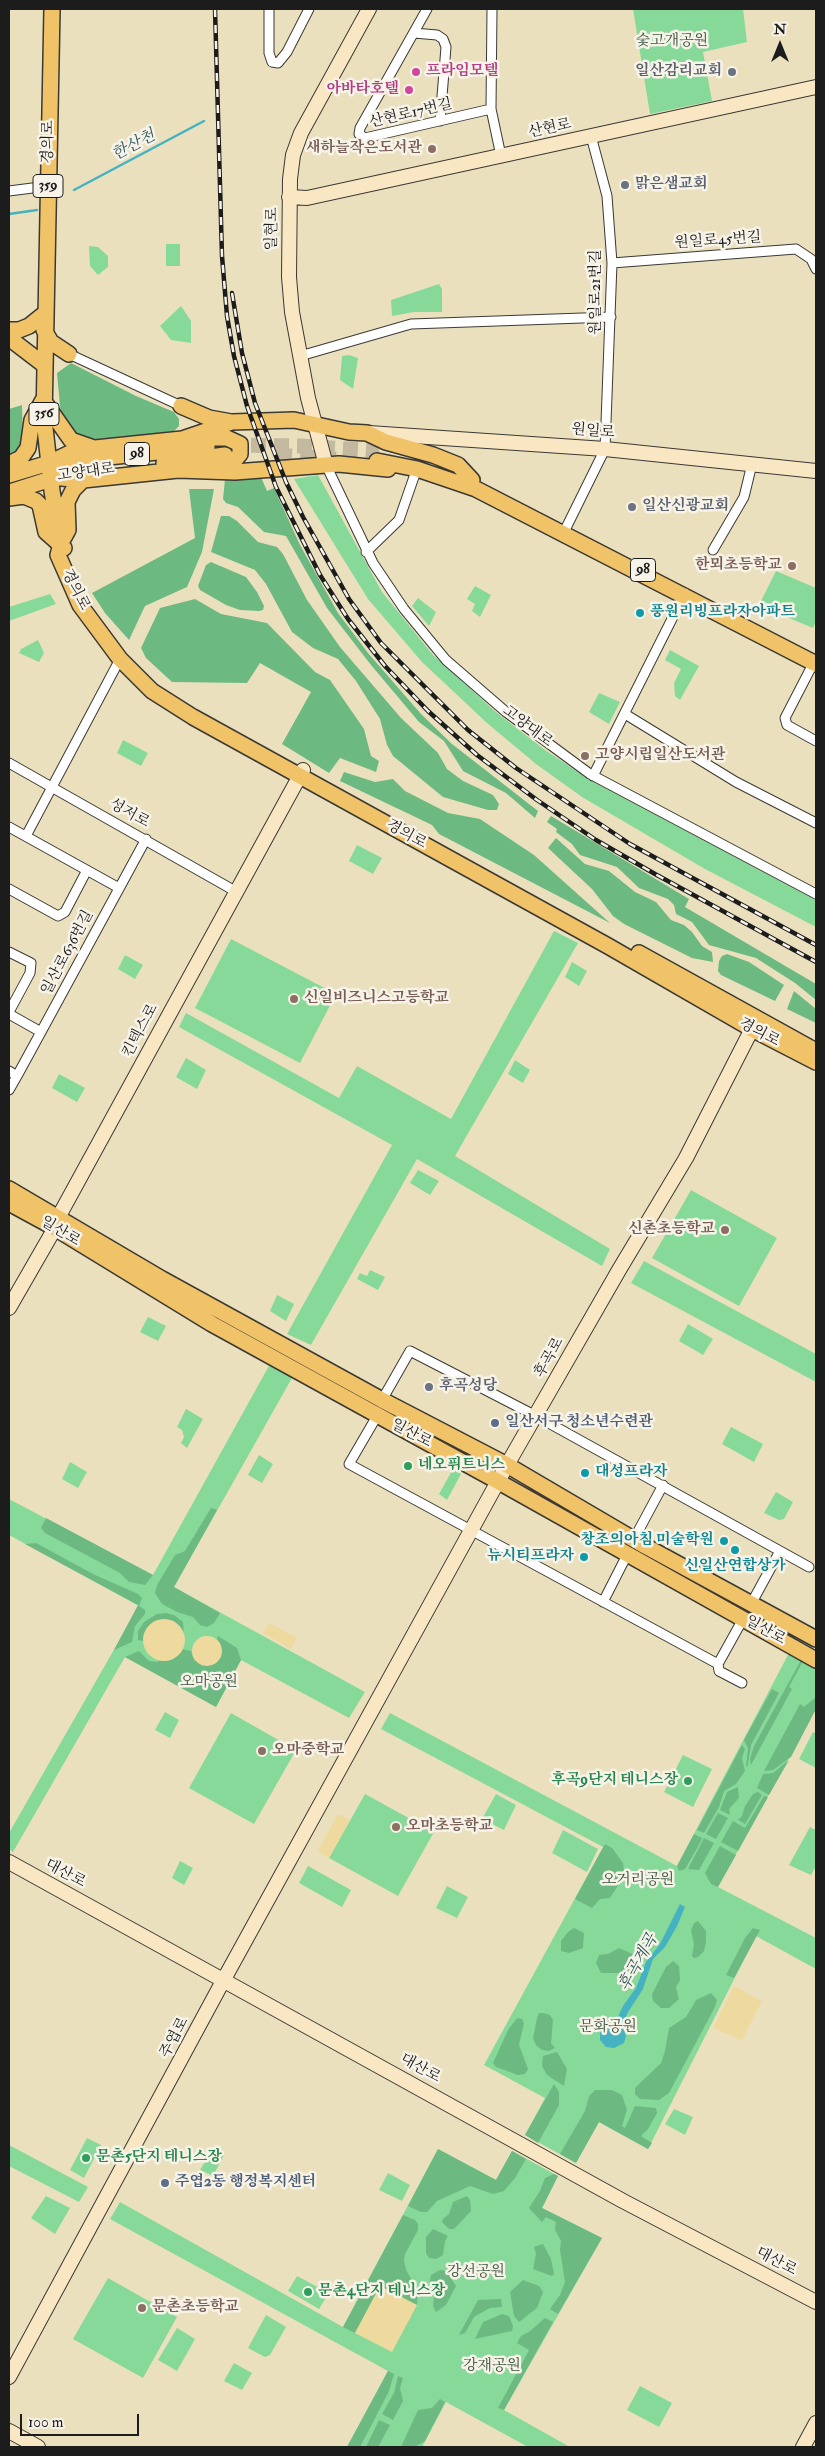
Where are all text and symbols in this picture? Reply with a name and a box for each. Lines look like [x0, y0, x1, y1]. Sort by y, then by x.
north arrow [755, 20, 805, 70]
text: N [774, 21, 786, 38]
park label: 숯고개공원 [636, 33, 708, 51]
place label: 프라임모텔 [426, 63, 498, 81]
place label: 일산감리교회 [635, 63, 722, 81]
marker: 프라임모텔 [410, 66, 422, 78]
marker: 일산감리교회 [726, 66, 738, 78]
place label: 아바타호텔 [327, 81, 399, 99]
marker: 아바타호텔 [403, 84, 415, 96]
street label: 산현로17번길 [368, 96, 454, 132]
street label: 산현로 [527, 116, 573, 142]
street label: 경의로 [40, 120, 58, 164]
water label: 한산천 [109, 127, 159, 165]
place label: 새하늘작은도서관 [306, 140, 422, 158]
marker: 새하늘작은도서관 [426, 143, 438, 155]
road number: 359 [33, 175, 63, 198]
place label: 맑은샘교회 [635, 176, 707, 194]
marker: 맑은샘교회 [619, 179, 631, 191]
street label: 일현로 [264, 207, 282, 251]
street label: 원일로45번길 [674, 229, 762, 253]
street label: 원일로21번길 [588, 249, 606, 335]
road number: 356 [29, 402, 59, 426]
street label: 원일로 [571, 421, 615, 443]
road number: 98 [124, 442, 150, 466]
street label: 고양대로 [56, 460, 116, 486]
place label: 일산신광교회 [642, 498, 729, 516]
marker: 일산신광교회 [626, 501, 638, 513]
place label: 한뫼초등학교 [695, 557, 782, 575]
road number: 98 [630, 558, 656, 582]
marker: 한뫼초등학교 [786, 560, 798, 572]
street label: 경의로 [57, 567, 93, 613]
place label: 풍원리빙프라자아파트 [650, 604, 795, 622]
marker: 풍원리빙프라자아파트 [634, 607, 646, 619]
street label: 고양대로 [498, 702, 556, 752]
place label: 고양시립일산도서관 [595, 747, 725, 765]
marker: 고양시립일산도서관 [579, 750, 591, 762]
street label: 성저로 [106, 796, 152, 832]
street label: 경의로 [383, 817, 429, 853]
street label: 일산로636번길 [38, 908, 98, 998]
place label: 신일비즈니스고등학교 [304, 990, 449, 1008]
marker: 신일비즈니스고등학교 [288, 993, 300, 1005]
street label: 킨텍스로 [119, 1001, 163, 1061]
street label: 경의로 [736, 1015, 782, 1051]
street label: 일산로 [37, 1213, 83, 1251]
place label: 신촌초등학교 [628, 1221, 715, 1239]
marker: 신촌초등학교 [719, 1224, 731, 1236]
street label: 후곡로 [532, 1335, 568, 1381]
place label: 후곡성당 [439, 1378, 497, 1396]
marker: 후곡성당 [423, 1381, 435, 1393]
place label: 일산서구 청소년수련관 [505, 1414, 653, 1432]
street label: 일산로 [388, 1416, 434, 1452]
marker: 일산서구 청소년수련관 [489, 1417, 501, 1429]
place label: 네오퓌트니스 [418, 1457, 505, 1475]
marker: 네오퓌트니스 [402, 1460, 414, 1472]
place label: 대성프라자 [595, 1464, 667, 1482]
marker: 대성프라자 [579, 1467, 591, 1479]
place label: 창조의아침 미술학원 [580, 1532, 714, 1550]
marker: 창조의아침 미술학원 [718, 1535, 730, 1547]
marker: 신일산연합상가 [729, 1544, 741, 1556]
place label: 뉴시티프라자 [487, 1548, 574, 1566]
marker: 뉴시티프라자 [578, 1551, 590, 1563]
place label: 신일산연합상가 [684, 1558, 786, 1576]
street label: 일산로 [742, 1613, 788, 1649]
park label: 오마공원 [180, 1674, 238, 1692]
place label: 오마중학교 [272, 1742, 344, 1760]
marker: 오마중학교 [256, 1745, 268, 1757]
place label: 후곡9단지 테니스장 [551, 1772, 678, 1790]
marker: 후곡9단지 테니스장 [682, 1775, 694, 1787]
place label: 오마초등학교 [406, 1818, 493, 1836]
marker: 오마초등학교 [390, 1821, 402, 1833]
street label: 대산로 [42, 1856, 88, 1892]
park label: 오거리공원 [602, 1872, 674, 1890]
water label: 후곡계곡 [616, 1931, 662, 1995]
street label: 주엽로 [157, 2015, 193, 2061]
park label: 문화공원 [579, 2019, 637, 2037]
street label: 대산로 [397, 2051, 443, 2087]
place label: 문촌5단지 테니스장 [96, 2149, 222, 2167]
marker: 문촌5단지 테니스장 [80, 2152, 92, 2164]
place label: 주엽2동 행정복지센터 [175, 2174, 316, 2192]
marker: 주엽2동 행정복지센터 [159, 2177, 171, 2189]
street label: 대산로 [753, 2244, 799, 2280]
park label: 강선공원 [447, 2264, 505, 2282]
place label: 문촌4단지 테니스장 [318, 2283, 445, 2301]
marker: 문촌4단지 테니스장 [302, 2286, 314, 2298]
place label: 문촌초등학교 [152, 2299, 239, 2317]
marker: 문촌초등학교 [136, 2302, 148, 2314]
park label: 강재공원 [463, 2358, 521, 2376]
scale bar [22, 2404, 141, 2436]
text: 100 m [28, 2413, 63, 2432]

